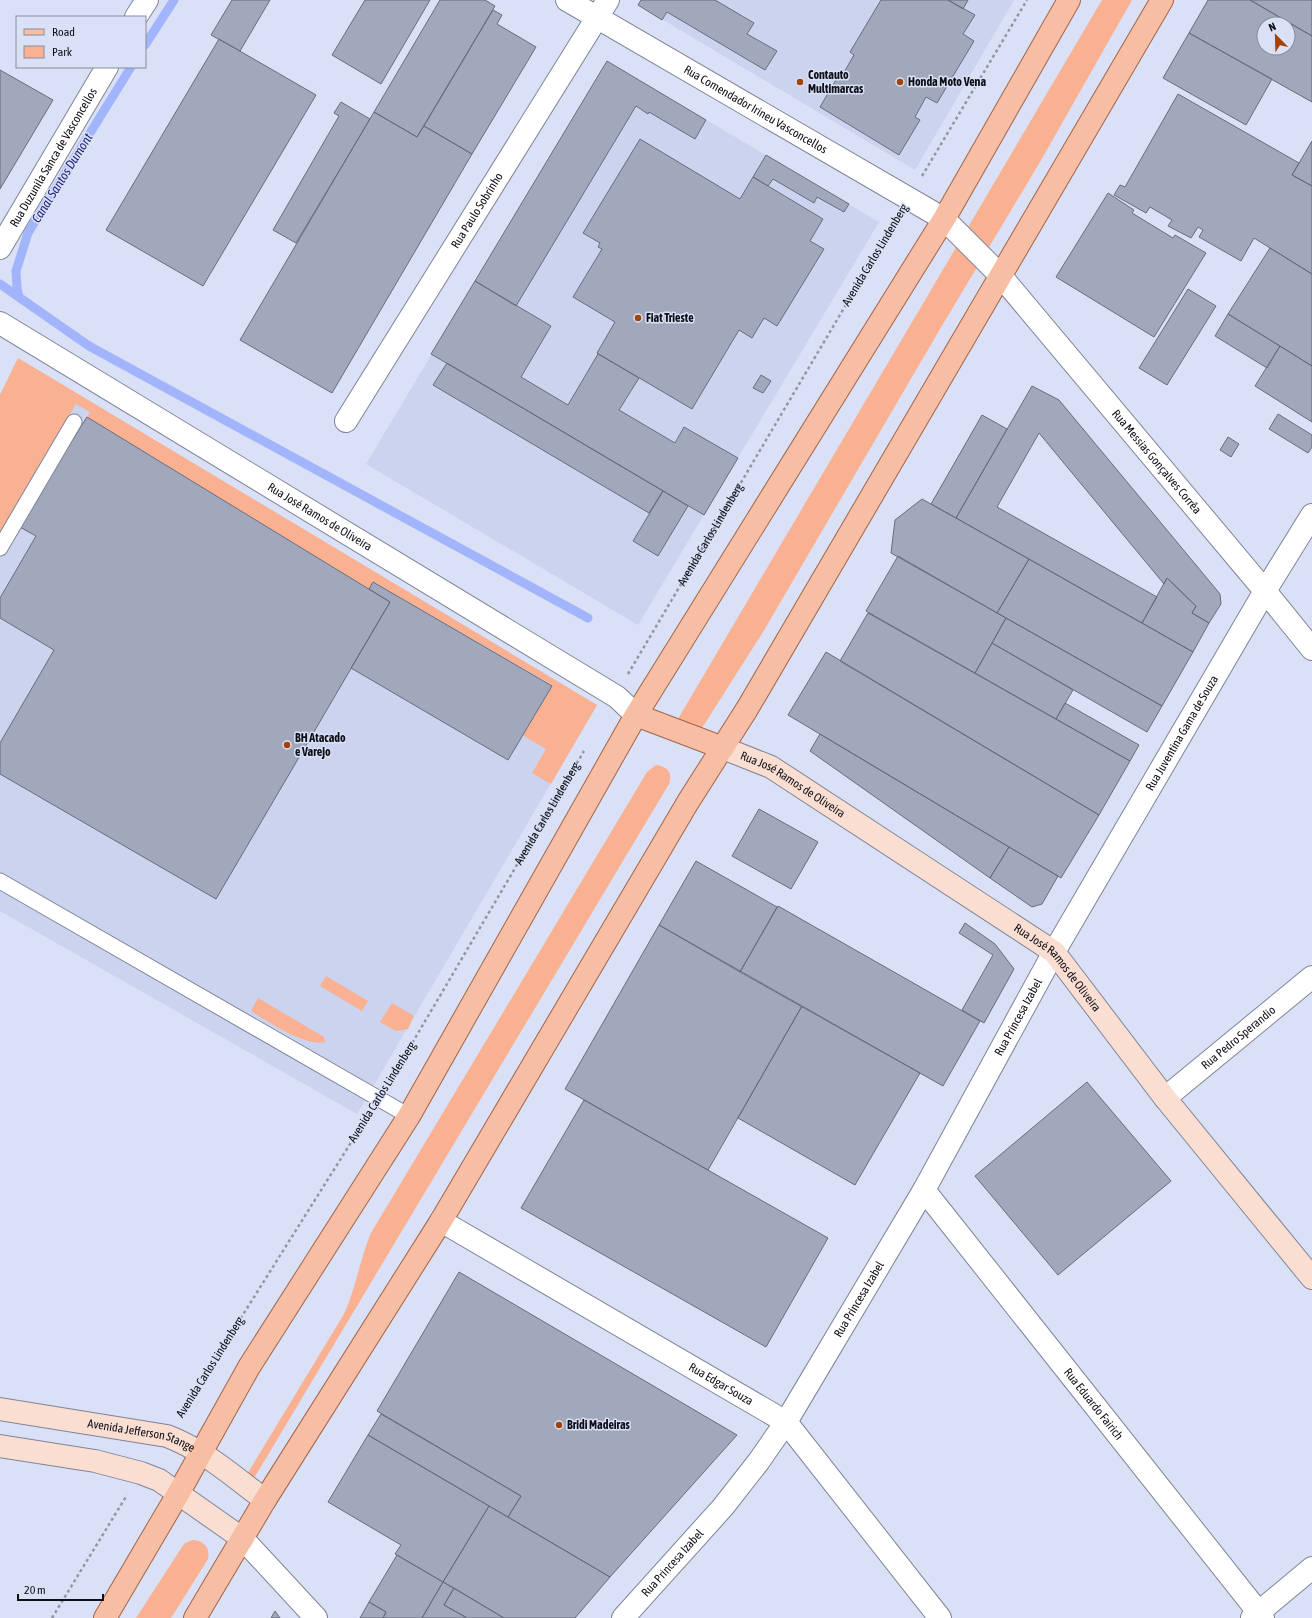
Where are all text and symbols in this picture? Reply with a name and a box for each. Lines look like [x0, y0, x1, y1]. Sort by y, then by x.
legend [16, 16, 146, 68]
north arrow [1256, 16, 1296, 56]
text: N [1267, 20, 1277, 34]
text: Road [52, 25, 75, 39]
text: Park [52, 45, 73, 59]
street label: Rua Comendador Irineu Vasconcellos [681, 62, 830, 157]
place label: Contauto Multimarcas [808, 68, 864, 96]
place label: Honda Moto Vena [908, 75, 986, 89]
marker: Contauto Multimarcas [795, 77, 805, 87]
marker: Honda Moto Vena [895, 77, 905, 87]
street label: Rua Duzunila Sanca de Vasconcellos [7, 86, 100, 230]
water label: Canal Santos Dumont [28, 130, 96, 225]
street label: Rua Paulo Sobrinho [448, 170, 506, 251]
street label: Avenida Carlos Lindenberg [839, 201, 911, 308]
place label: Fiat Trieste [646, 311, 694, 325]
marker: Fiat Trieste [633, 313, 643, 323]
street label: Rua Messias Gonçalves Corrêa [1109, 407, 1204, 517]
street label: Rua José Ramos de Oliveira [265, 480, 375, 554]
street label: Avenida Carlos Lindenberg [675, 480, 746, 588]
street label: Rua Juventina Gama de Souza [1143, 673, 1221, 793]
place label: BH Atacado e Varejo [295, 731, 346, 759]
marker: BH Atacado e Varejo [282, 740, 292, 750]
street label: Rua José Ramos de Oliveira [738, 749, 848, 821]
street label: Avenida Carlos Lindenberg [512, 759, 583, 867]
street label: Rua José Ramos de Oliveira [1011, 921, 1104, 1014]
street label: Rua Princesa Izabel [992, 976, 1045, 1058]
street label: Rua Pedro Sperandio [1198, 1003, 1279, 1072]
street label: Avenida Carlos Lindenberg [345, 1038, 419, 1145]
street label: Rua Princesa Izabel [831, 1258, 887, 1340]
street label: Avenida Carlos Lindenberg [173, 1313, 247, 1420]
street label: Rua Edgar Souza [686, 1360, 756, 1408]
street label: Rua Eduardo Fairich [1061, 1365, 1126, 1443]
street label: Avenida Jefferson Stange [87, 1416, 197, 1455]
place label: Bridi Madeiras [567, 1418, 630, 1432]
marker: Bridi Madeiras [554, 1420, 564, 1430]
street label: Rua Princesa Izabel [639, 1526, 707, 1600]
scale bar [18, 1576, 103, 1602]
text: 20 m [24, 1583, 46, 1597]

